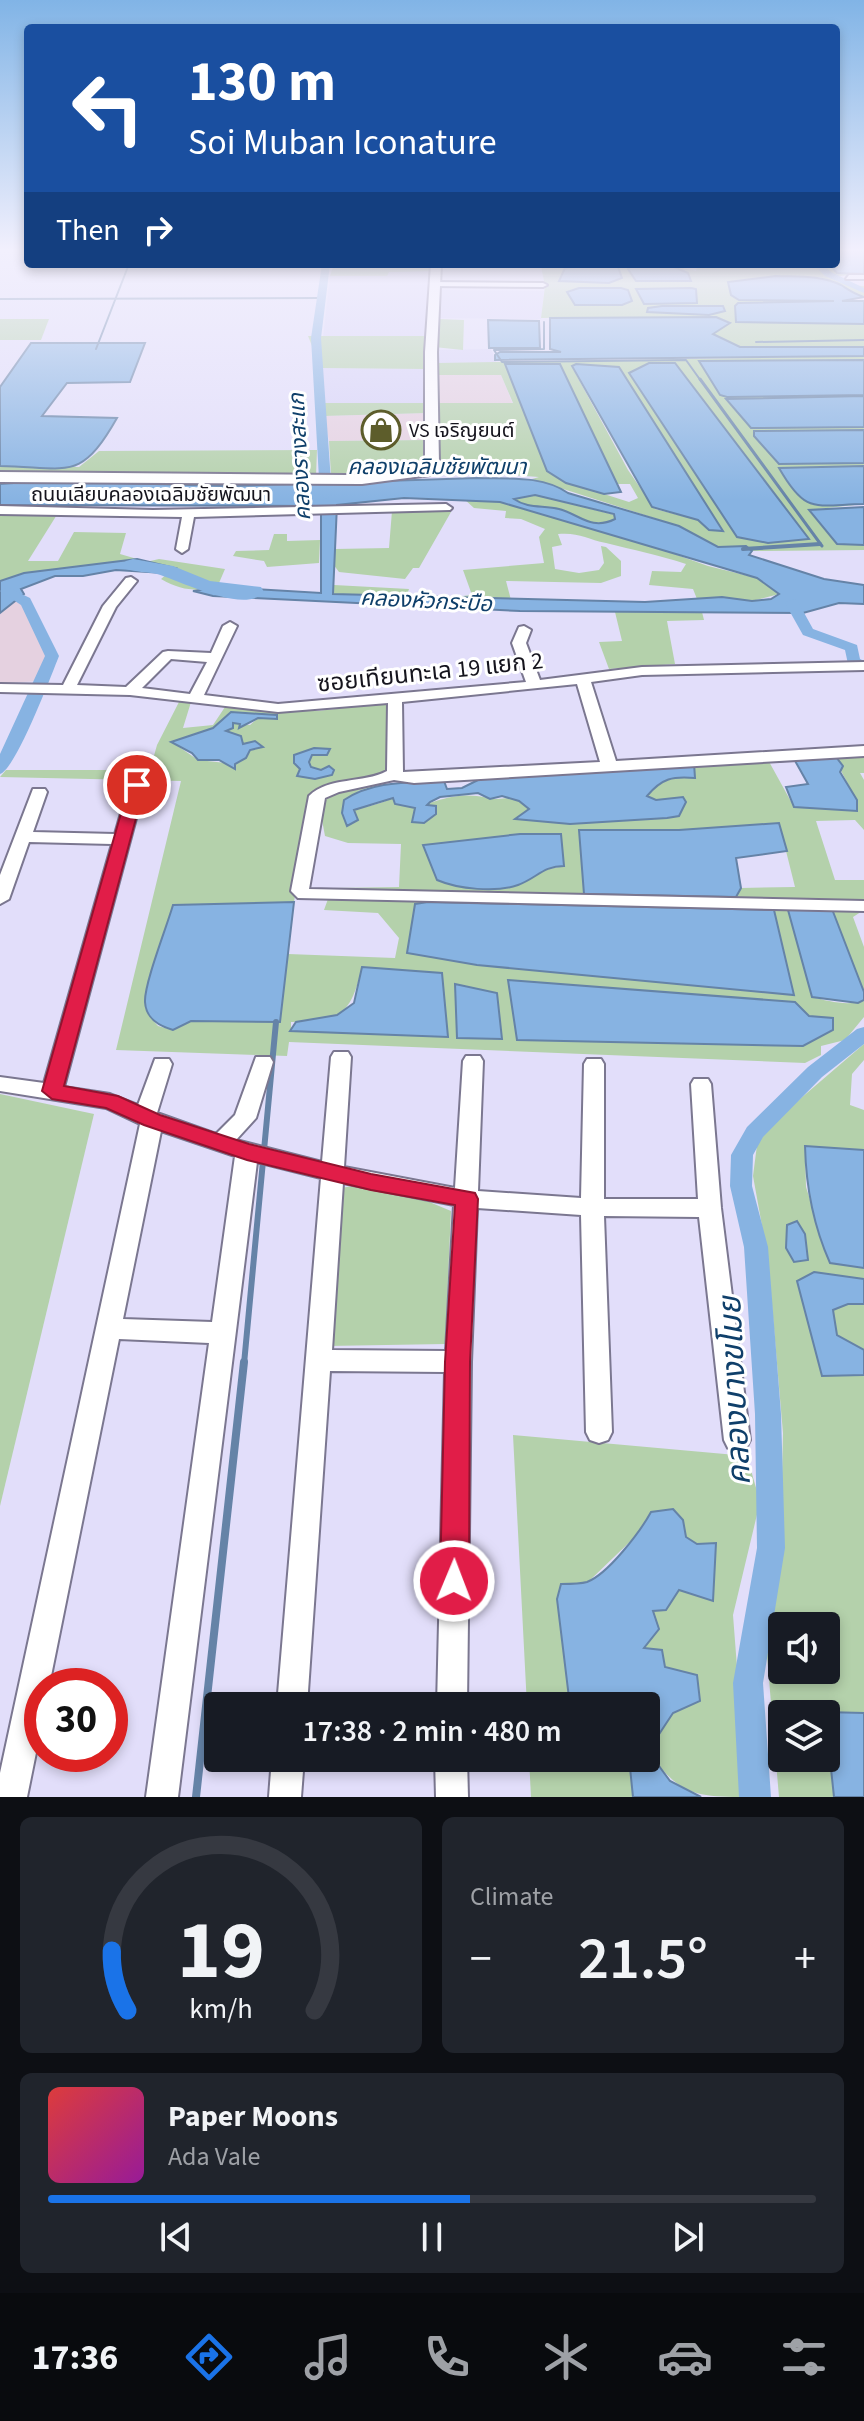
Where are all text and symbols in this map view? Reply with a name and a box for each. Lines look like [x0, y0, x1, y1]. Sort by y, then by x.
text: 130 m [188, 43, 336, 122]
icon: left [56, 56, 160, 160]
text: Soi Muban Iconature [188, 117, 497, 168]
icon: right [136, 208, 180, 252]
text: Then [56, 209, 120, 252]
water label: คลองรางสะแก [281, 392, 319, 522]
shop icon: VS เจริญยนต์ [360, 409, 402, 451]
place label: VS เจริญยนต์ [409, 417, 515, 445]
water label: คลองเฉลิมชัยพัฒนา [348, 451, 527, 483]
street label: ถนนเลียบคลองเฉลิมชัยพัฒนา [31, 481, 271, 509]
water label: คลองหัวกระบือ [359, 582, 494, 620]
street label: ซอยเทียนทะเล 19 แยก 2 [315, 643, 545, 702]
pin [103, 751, 171, 819]
icon: arrive [115, 763, 159, 807]
water label: คลองบางขโมย [707, 1293, 763, 1487]
position arrow [412, 1539, 496, 1623]
map controls [768, 1612, 840, 1772]
button: sound [768, 1612, 840, 1684]
speed limit sign: 30 [24, 1668, 128, 1772]
button: layers [768, 1700, 840, 1772]
text: 17:38 · 2 min · 480 m [302, 1710, 562, 1753]
text: Climate [470, 1878, 554, 1915]
text: 19 [177, 1892, 265, 2010]
text: 21.5° [578, 1917, 708, 2002]
text: − [470, 1928, 492, 1991]
text: + [794, 1928, 816, 1991]
text: km/h [189, 1989, 253, 2029]
text: Paper Moons [168, 2095, 338, 2138]
text: Ada Vale [168, 2138, 260, 2175]
icon: previous [154, 2215, 198, 2259]
icon: pause [410, 2215, 454, 2259]
icon: next [666, 2215, 710, 2259]
icon: directions [181, 2329, 237, 2385]
icon: music [300, 2329, 356, 2385]
icon: phone [419, 2329, 475, 2385]
icon: climate [538, 2329, 594, 2385]
icon: car [657, 2329, 713, 2385]
icon: filters [776, 2329, 832, 2385]
text: 17:36 [32, 2332, 118, 2383]

